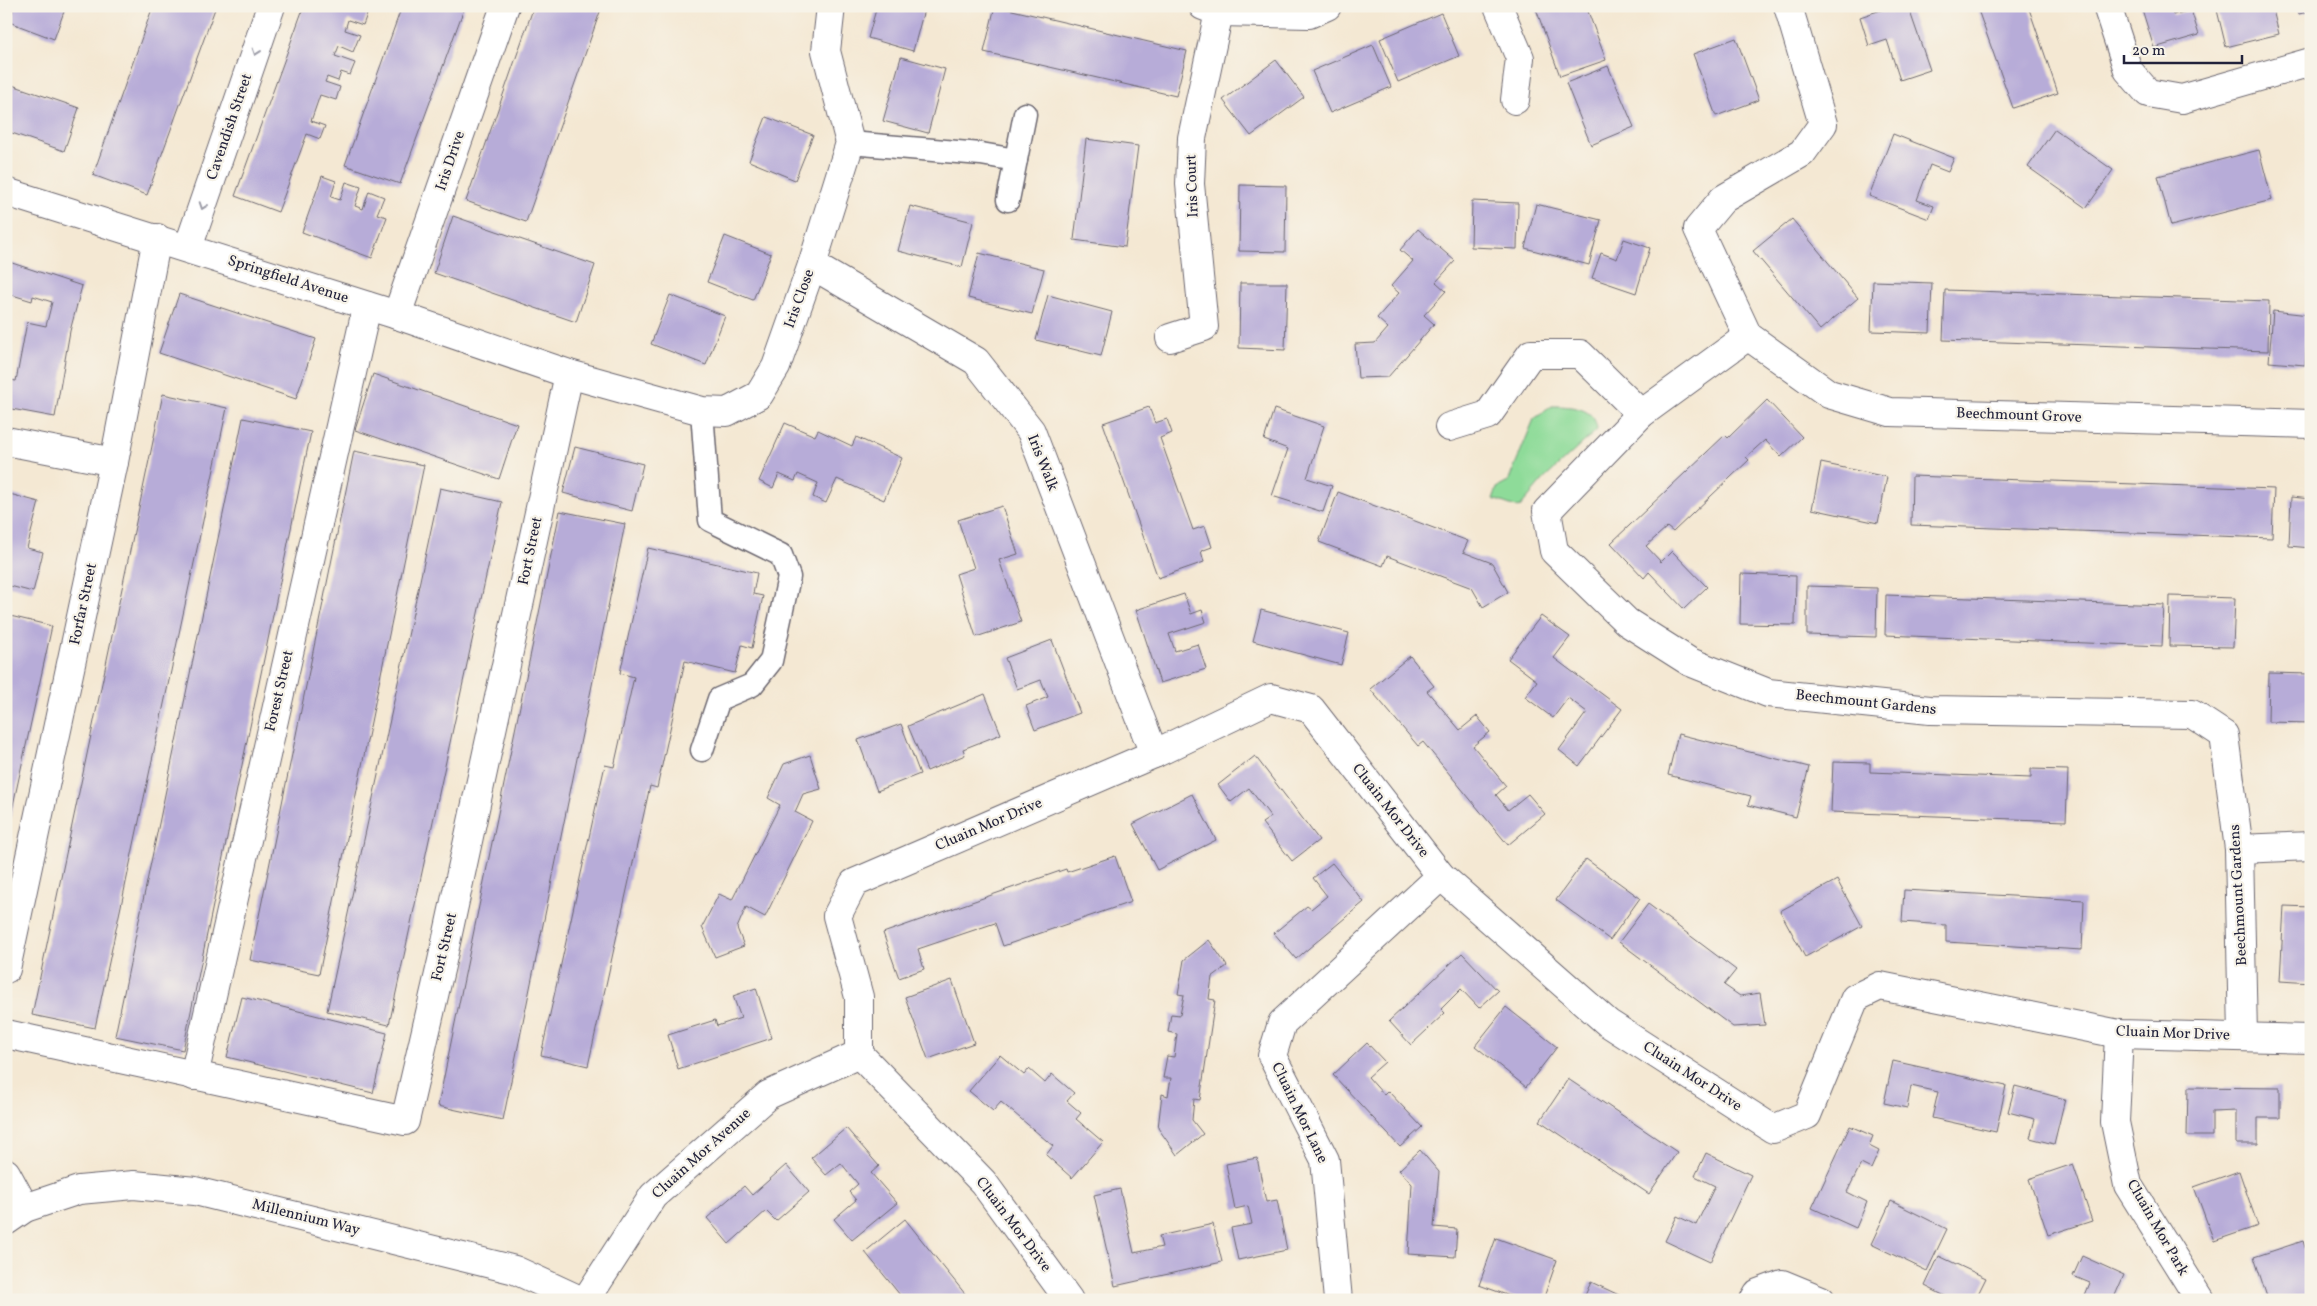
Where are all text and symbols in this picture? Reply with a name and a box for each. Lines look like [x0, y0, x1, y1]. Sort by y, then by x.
scale bar [2124, 32, 2242, 64]
text: 20 m [2132, 41, 2165, 62]
one-way arrow [251, 48, 261, 56]
street label: Cavendish Street [202, 71, 258, 183]
street label: Iris Drive [431, 128, 471, 194]
street label: Iris Court [1181, 154, 1205, 218]
one-way arrow [198, 201, 208, 210]
street label: Springfield Avenue [225, 251, 351, 309]
street label: Iris Close [780, 267, 820, 331]
street label: Beechmount Grove [1956, 403, 2082, 429]
street label: Iris Walk [1021, 432, 1063, 494]
street label: Fort Street [514, 515, 548, 587]
street label: Forfar Street [65, 561, 103, 647]
street label: Forest Street [260, 648, 300, 734]
street label: Beechmount Gardens [1795, 685, 1937, 721]
street label: Cluain Mor Drive [1347, 760, 1433, 862]
street label: Cluain Mor Drive [932, 793, 1046, 857]
street label: Beechmount Gardens [2225, 824, 2253, 966]
street label: Fort Street [427, 911, 463, 983]
street label: Cluain Mor Drive [2116, 1022, 2230, 1046]
street label: Cluain Mor Drive [1638, 1037, 1746, 1117]
street label: Cluain Mor Lane [1266, 1059, 1332, 1167]
street label: Cluain Mor Avenue [648, 1104, 756, 1204]
street label: Cluain Mor Drive [970, 1173, 1056, 1277]
street label: Cluain Mor Park [2121, 1176, 2193, 1280]
street label: Millennium Way [250, 1194, 362, 1242]

